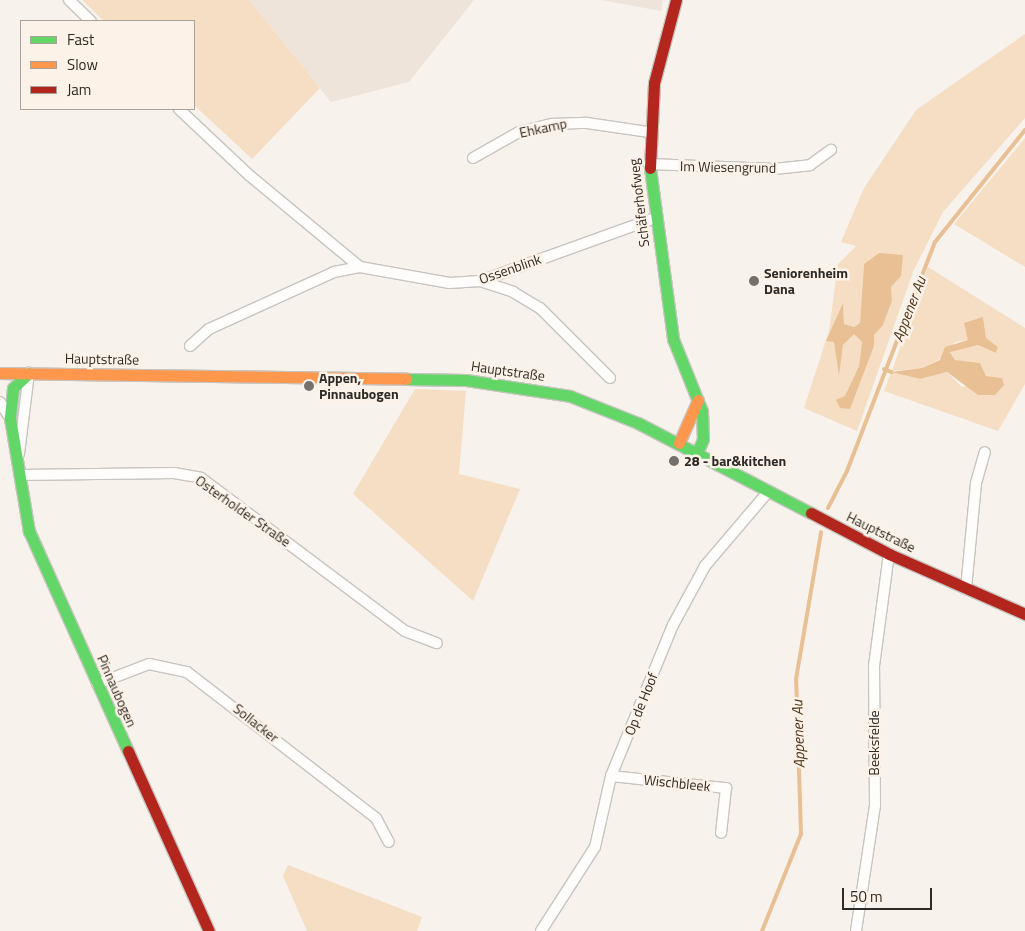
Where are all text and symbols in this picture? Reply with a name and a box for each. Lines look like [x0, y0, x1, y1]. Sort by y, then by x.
legend [20, 20, 195, 110]
text: Fast [67, 28, 94, 51]
text: Slow [67, 53, 98, 76]
text: Jam [67, 78, 91, 101]
street label: Ehkamp [518, 115, 568, 141]
street label: Schäferhofweg [625, 158, 653, 248]
street label: Im Wiesengrund [680, 158, 776, 176]
street label: Ossenblink [477, 251, 543, 287]
place label: Seniorenheim Dana [764, 265, 848, 298]
water label: Appener Au [888, 274, 930, 344]
marker: Seniorenheim Dana [748, 275, 760, 287]
street label: Hauptstraße [65, 350, 139, 368]
street label: Hauptstraße [470, 357, 546, 385]
place label: Appen, Pinnaubogen [319, 370, 399, 402]
marker: Appen, Pinnaubogen [303, 380, 315, 392]
place label: 28 - bar&kitchen [684, 453, 786, 469]
marker: 28 - bar&kitchen [668, 455, 680, 467]
street label: Osterholder Straße [192, 472, 294, 550]
street label: Hauptstraße [844, 508, 918, 556]
street label: Pinnaubogen [94, 652, 140, 730]
street label: Op de Hoof [621, 670, 661, 738]
street label: Sollacker [230, 700, 282, 746]
water label: Appener Au [788, 700, 808, 768]
street label: Beeksfelde [866, 710, 882, 776]
street label: Wischbleek [643, 771, 711, 795]
scale bar [845, 878, 935, 910]
text: 50 m [850, 885, 883, 908]

